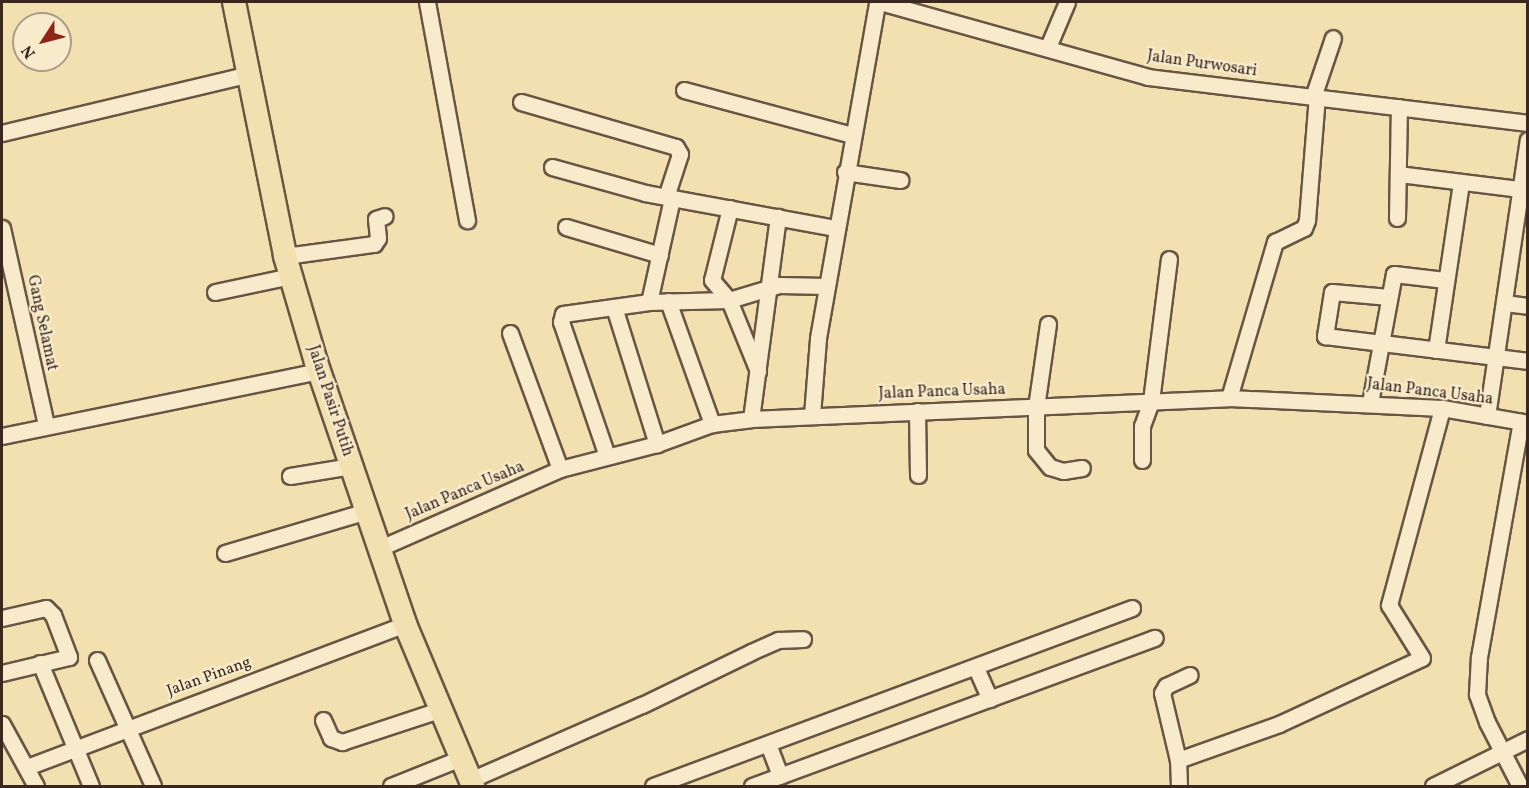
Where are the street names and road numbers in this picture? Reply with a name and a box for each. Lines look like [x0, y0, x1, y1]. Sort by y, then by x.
street label: Jalan Purwosari [1146, 47, 1258, 81]
street label: Gang Selamat [22, 273, 62, 373]
street label: Jalan Pasir Putih [303, 343, 357, 459]
street label: Jalan Panca Usaha [1366, 375, 1494, 409]
street label: Jalan Panca Usaha [878, 380, 1006, 404]
street label: Jalan Panca Usaha [403, 457, 527, 525]
street label: Jalan Pinang [164, 653, 254, 701]

